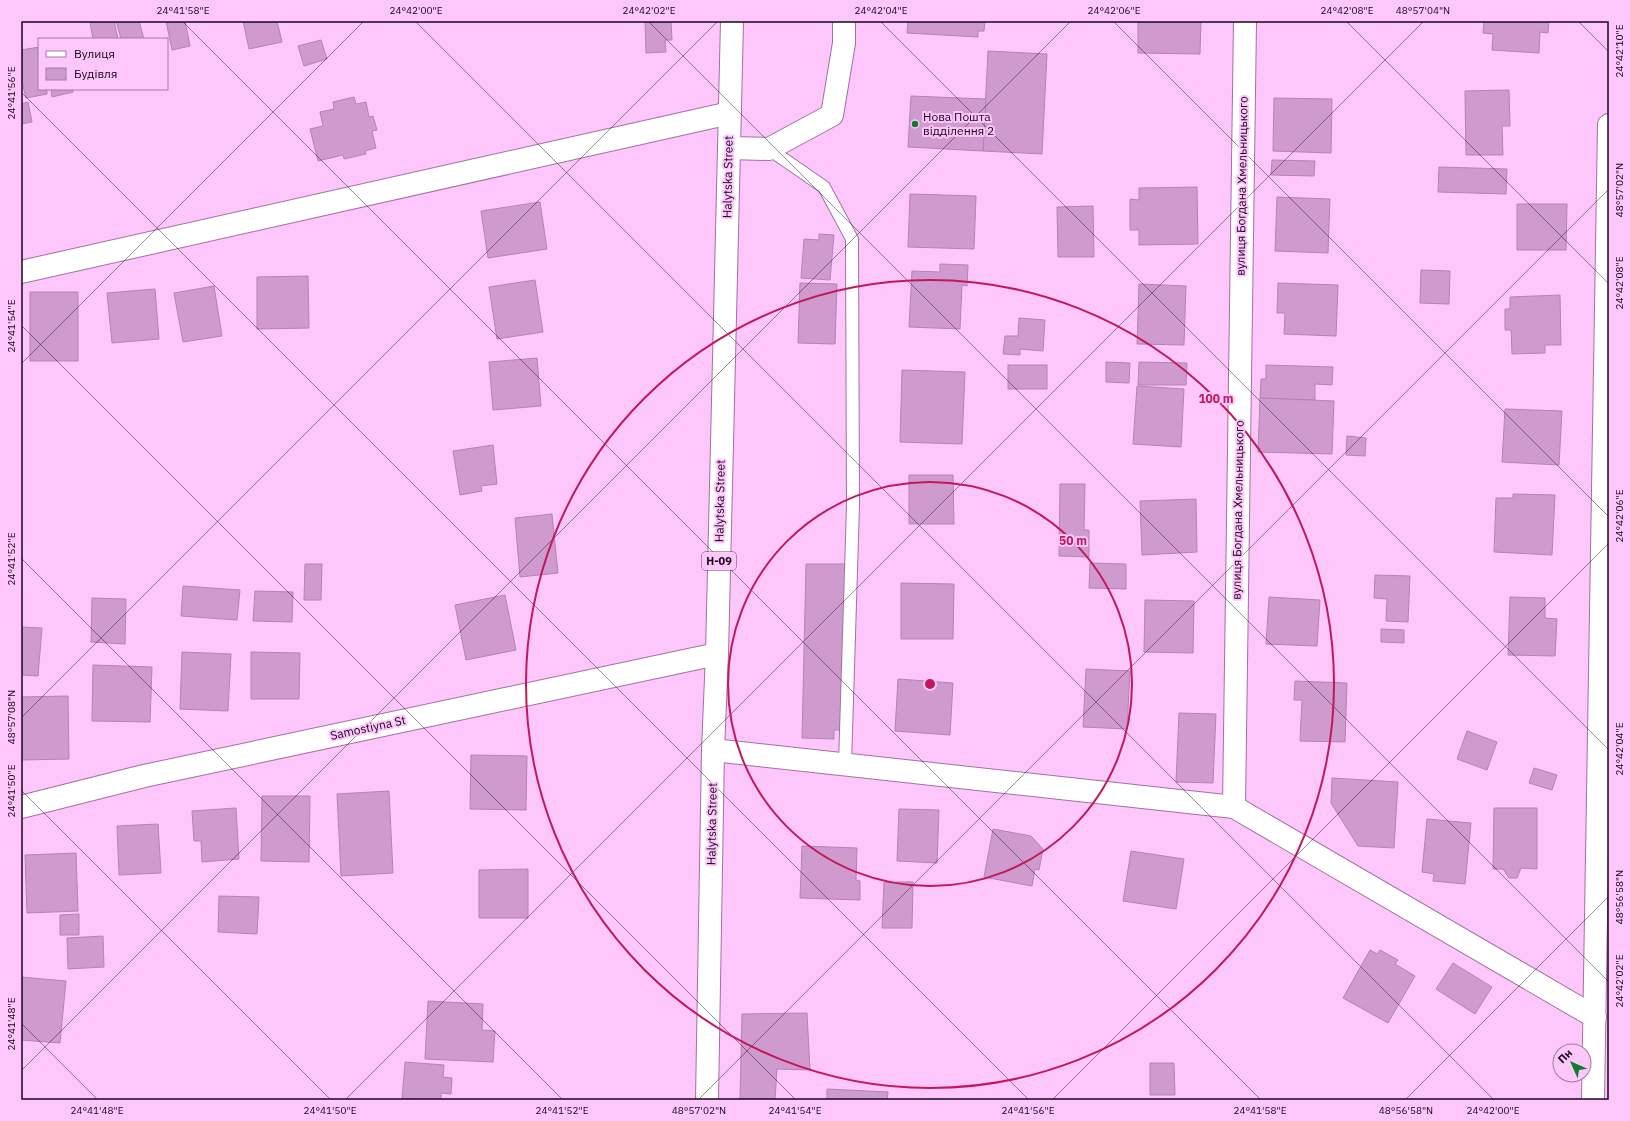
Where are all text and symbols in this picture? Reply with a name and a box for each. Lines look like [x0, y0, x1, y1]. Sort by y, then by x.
text: 24°41'58"E [156, 4, 210, 17]
text: 24°42'00"E [389, 4, 443, 17]
text: 24°42'02"E [622, 4, 676, 17]
text: 24°42'04"E [854, 4, 908, 17]
text: 24°42'06"E [1087, 4, 1141, 17]
text: 24°42'08"E [1320, 4, 1374, 17]
text: 48°57'04"N [1396, 4, 1450, 17]
text: 24°42'10"E [1613, 24, 1626, 78]
legend [38, 38, 168, 90]
text: Вулиця [74, 46, 115, 61]
text: 24°41'56"E [5, 66, 18, 120]
text: Будівля [74, 66, 117, 81]
street label: вулиця Богдана Хмельницького [1232, 96, 1251, 276]
place label: Нова Пошта відділення 2 [923, 109, 994, 138]
marker: Нова Пошта відділення 2 [910, 119, 920, 129]
street label: Halytska Street [719, 136, 736, 218]
text: 48°57'02"N [1613, 163, 1626, 217]
text: 24°42'08"E [1613, 256, 1626, 310]
text: 24°41'54"E [5, 299, 18, 353]
text: 100 m [1198, 391, 1234, 406]
street label: вулиця Богдана Хмельницького [1228, 420, 1247, 600]
street label: Halytska Street [711, 460, 728, 542]
text: 24°42'06"E [1613, 489, 1626, 543]
text: 24°41'52"E [5, 532, 18, 586]
text: 50 m [1059, 533, 1087, 548]
road number: Н-09 [702, 552, 736, 570]
centre of rings [923, 677, 937, 691]
text: 48°57'08"N [5, 690, 18, 744]
street label: Samostiyna St [329, 712, 407, 743]
text: 24°42'04"E [1613, 722, 1626, 776]
text: 24°41'50"E [5, 764, 18, 818]
street label: Halytska Street [703, 783, 720, 865]
text: 48°56'58"N [1613, 870, 1626, 924]
text: 24°42'02"E [1613, 954, 1626, 1008]
text: 24°41'48"E [5, 997, 18, 1051]
north arrow [1552, 1043, 1592, 1083]
text: Пн [1555, 1046, 1575, 1066]
text: 24°41'48"E [70, 1104, 124, 1117]
text: 24°41'50"E [303, 1104, 357, 1117]
text: 24°41'52"E [535, 1104, 589, 1117]
text: 48°57'02"N [672, 1104, 726, 1117]
text: 24°41'54"E [768, 1104, 822, 1117]
text: 24°41'56"E [1001, 1104, 1055, 1117]
text: 24°41'58"E [1233, 1104, 1287, 1117]
text: 48°56'58"N [1379, 1104, 1433, 1117]
text: 24°42'00"E [1466, 1104, 1520, 1117]

